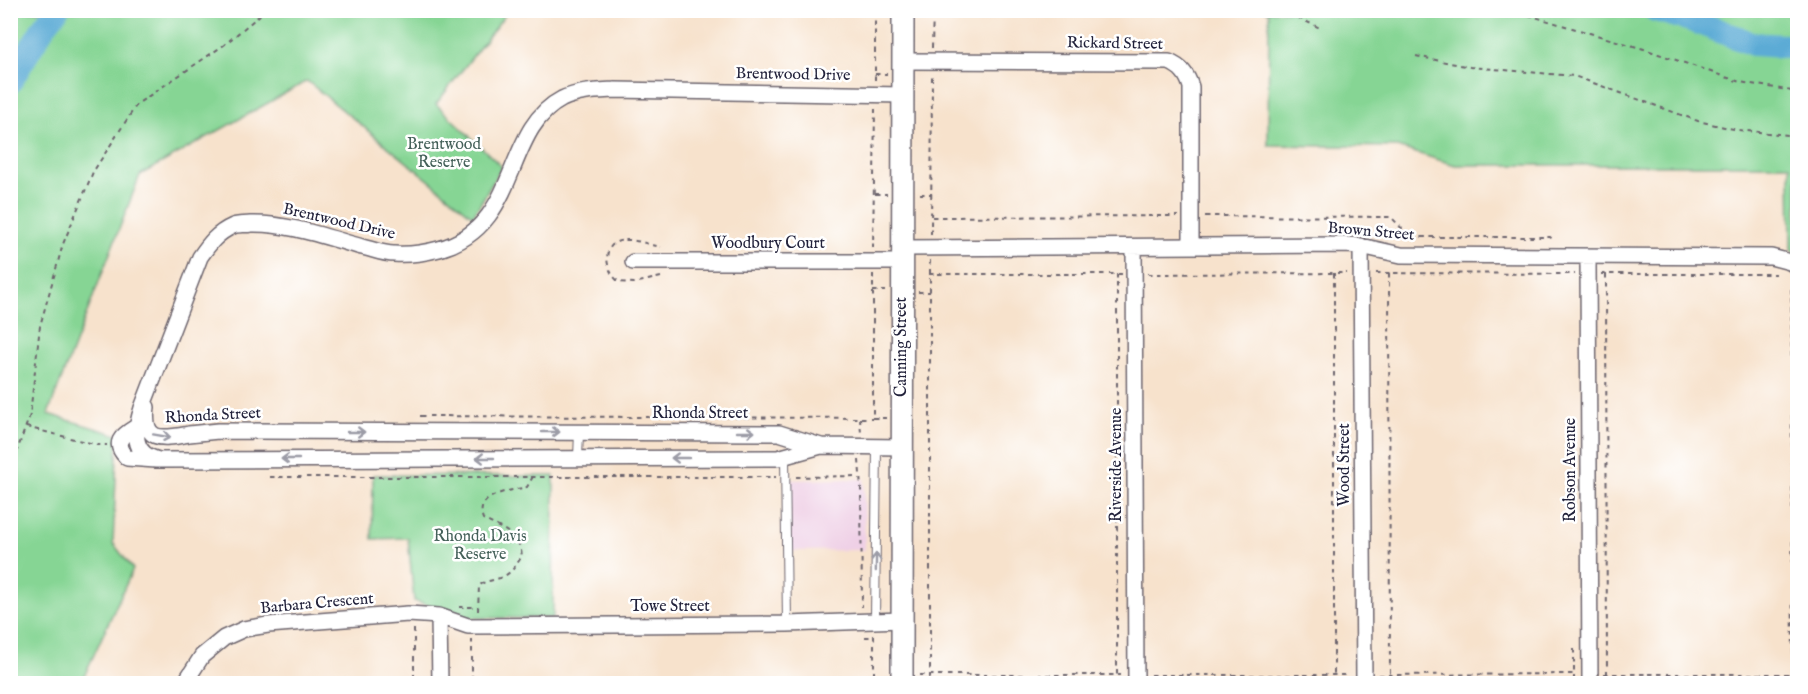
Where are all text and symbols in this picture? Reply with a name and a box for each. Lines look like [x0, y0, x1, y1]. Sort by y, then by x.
street label: Rickard Street [1067, 33, 1164, 55]
street label: Brentwood Drive [735, 64, 851, 86]
park label: Brentwood Reserve [407, 135, 481, 173]
street label: Brentwood Drive [281, 199, 397, 245]
street label: Brown Street [1327, 218, 1416, 246]
street label: Woodbury Court [711, 234, 825, 254]
street label: Canning Street [892, 296, 912, 397]
street label: Rhonda Street [164, 403, 262, 429]
street label: Rhonda Street [652, 404, 749, 424]
street label: Riverside Avenue [1107, 408, 1127, 522]
street label: Robson Avenue [1561, 418, 1581, 522]
street label: Wood Street [1335, 423, 1355, 507]
one-way arrow [346, 426, 366, 438]
one-way arrow [541, 426, 561, 438]
one-way arrow [736, 426, 756, 438]
one-way arrow [152, 431, 171, 442]
one-way arrow [476, 452, 496, 464]
one-way arrow [671, 452, 691, 464]
one-way arrow [281, 453, 301, 465]
park label: Rhonda Davis Reserve [433, 527, 527, 565]
one-way arrow [870, 552, 882, 572]
street label: Barbara Crescent [260, 589, 375, 619]
street label: Towe Street [630, 597, 710, 617]

